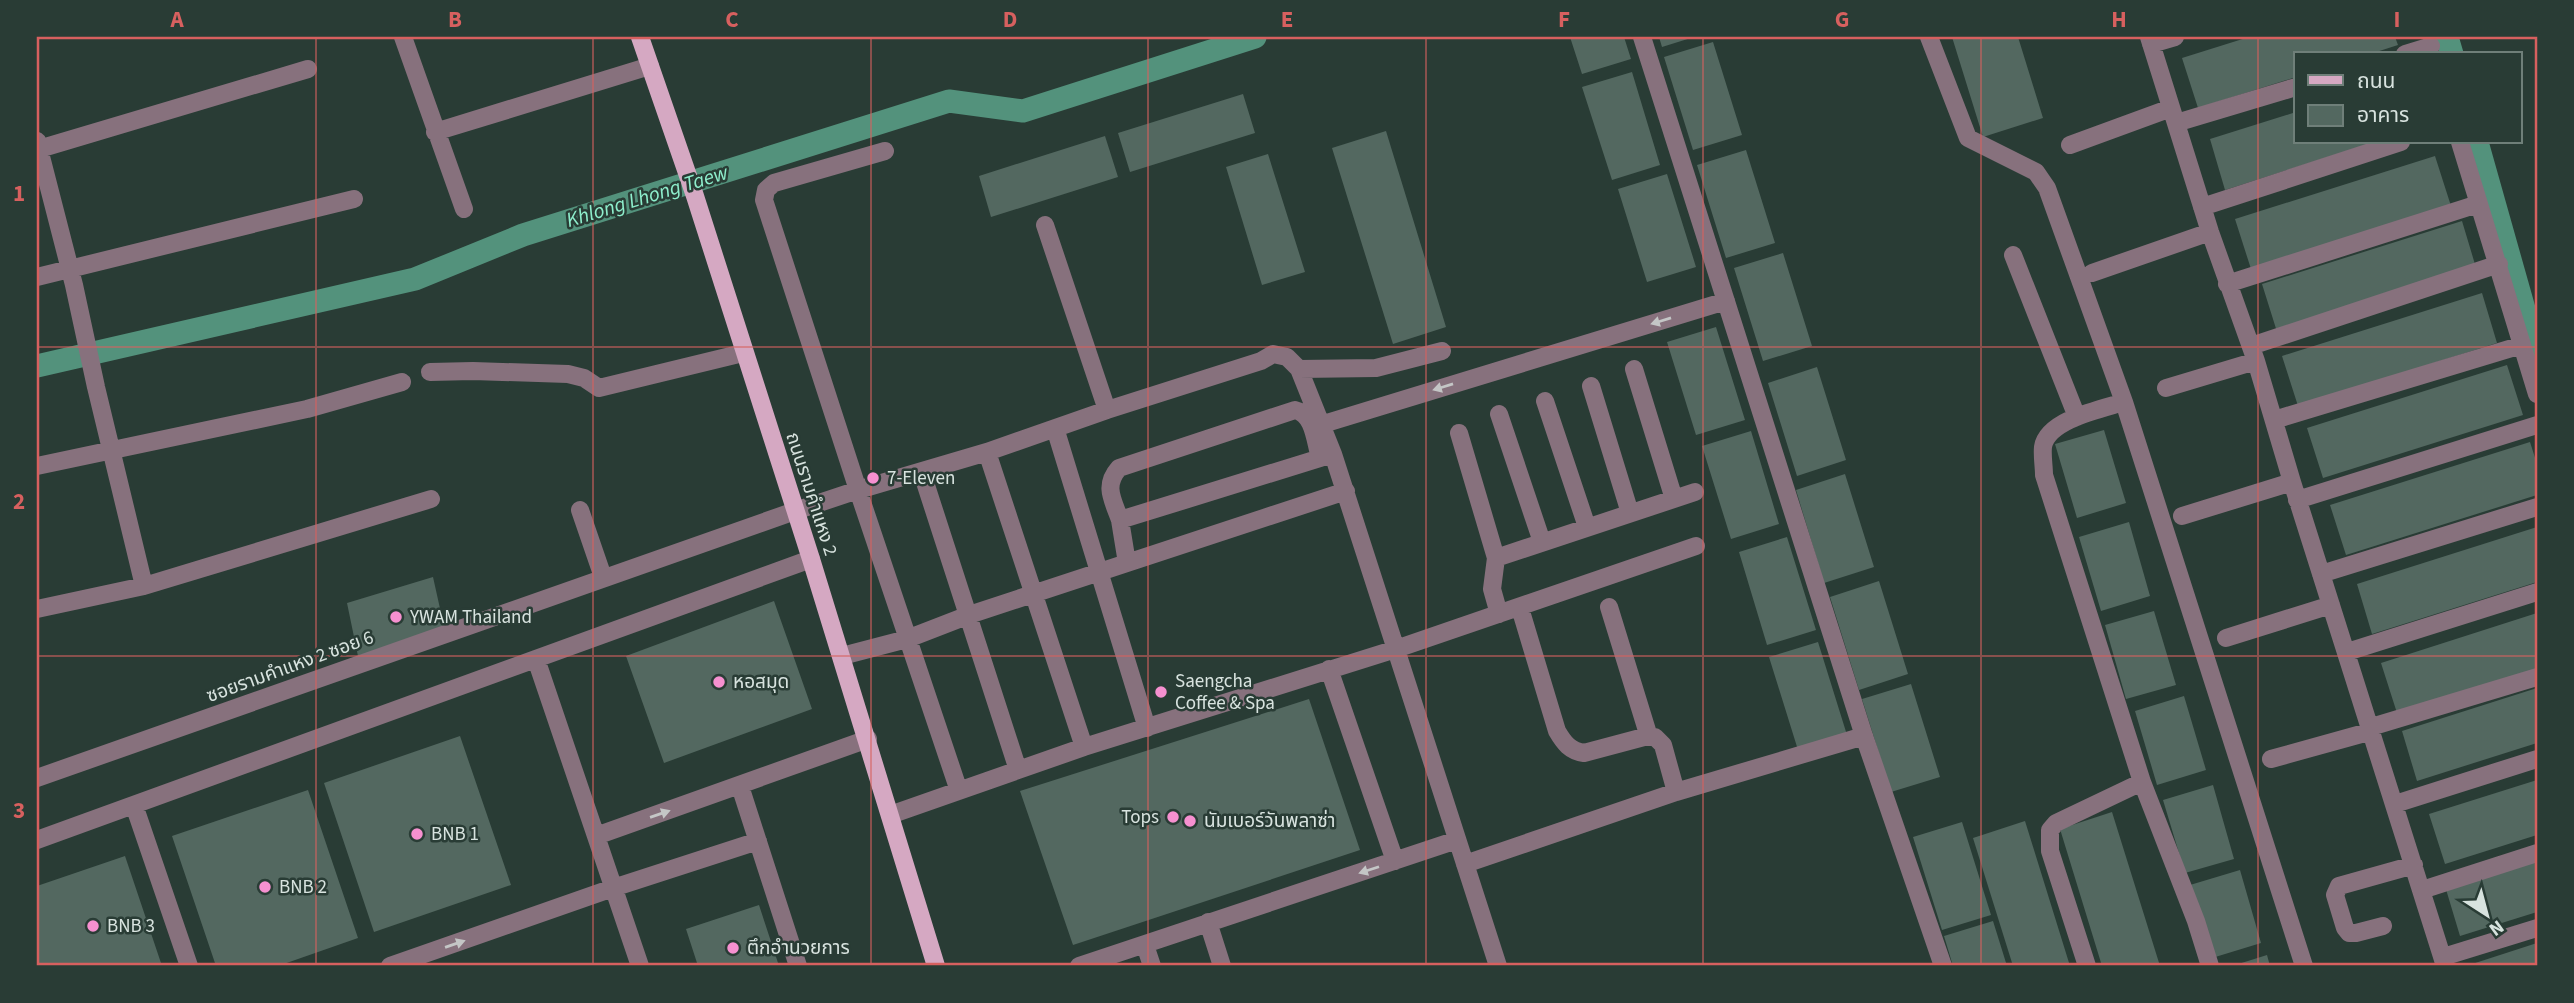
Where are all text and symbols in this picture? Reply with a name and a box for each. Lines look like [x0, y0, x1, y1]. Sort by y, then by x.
text: A [169, 3, 184, 36]
text: B [448, 3, 462, 36]
text: C [725, 3, 739, 36]
text: D [1003, 3, 1017, 36]
text: E [1281, 3, 1293, 36]
text: F [1558, 3, 1570, 36]
text: G [1835, 3, 1849, 36]
text: H [2111, 3, 2127, 36]
text: I [2394, 3, 2400, 36]
legend [2294, 52, 2522, 144]
text: ถนน [2357, 66, 2395, 96]
text: อาคาร [2357, 100, 2409, 130]
water label: Khlong Lhong Taew [562, 157, 732, 235]
text: 1 [13, 177, 25, 210]
one-way arrow [1650, 316, 1671, 326]
one-way arrow [1433, 383, 1454, 393]
street label: ถนนรามคำแหง 2 [778, 429, 844, 559]
place label: 7-Eleven [887, 465, 955, 492]
marker: 7-Eleven [865, 470, 881, 486]
text: 2 [13, 485, 25, 518]
place label: YWAM Thailand [409, 604, 532, 631]
marker: YWAM Thailand [388, 609, 404, 625]
street label: ซอยรามคำแหง 2 ซอย 6 [203, 624, 377, 710]
place label: Saengcha Coffee & Spa [1175, 668, 1275, 717]
place label: หอสมุด [733, 669, 789, 696]
marker: หอสมุด [711, 674, 727, 690]
marker: Saengcha Coffee & Spa [1153, 684, 1169, 700]
text: 3 [13, 794, 25, 827]
place label: Tops [1121, 804, 1159, 831]
one-way arrow [650, 808, 671, 819]
place label: นัมเบอร์วันพลาซ่า [1204, 808, 1335, 835]
marker: Tops [1165, 809, 1181, 825]
marker: นัมเบอร์วันพลาซ่า [1182, 813, 1198, 829]
place label: BNB 1 [431, 821, 479, 848]
marker: BNB 1 [409, 826, 425, 842]
one-way arrow [1359, 865, 1380, 875]
place label: BNB 2 [279, 874, 327, 901]
marker: BNB 2 [257, 879, 273, 895]
north arrow [2452, 880, 2522, 950]
place label: BNB 3 [107, 913, 155, 940]
text: N [2483, 913, 2509, 942]
marker: BNB 3 [85, 918, 101, 934]
place label: ตึกอำนวยการ [747, 935, 850, 962]
one-way arrow [444, 938, 465, 949]
marker: ตึกอำนวยการ [725, 940, 741, 956]

